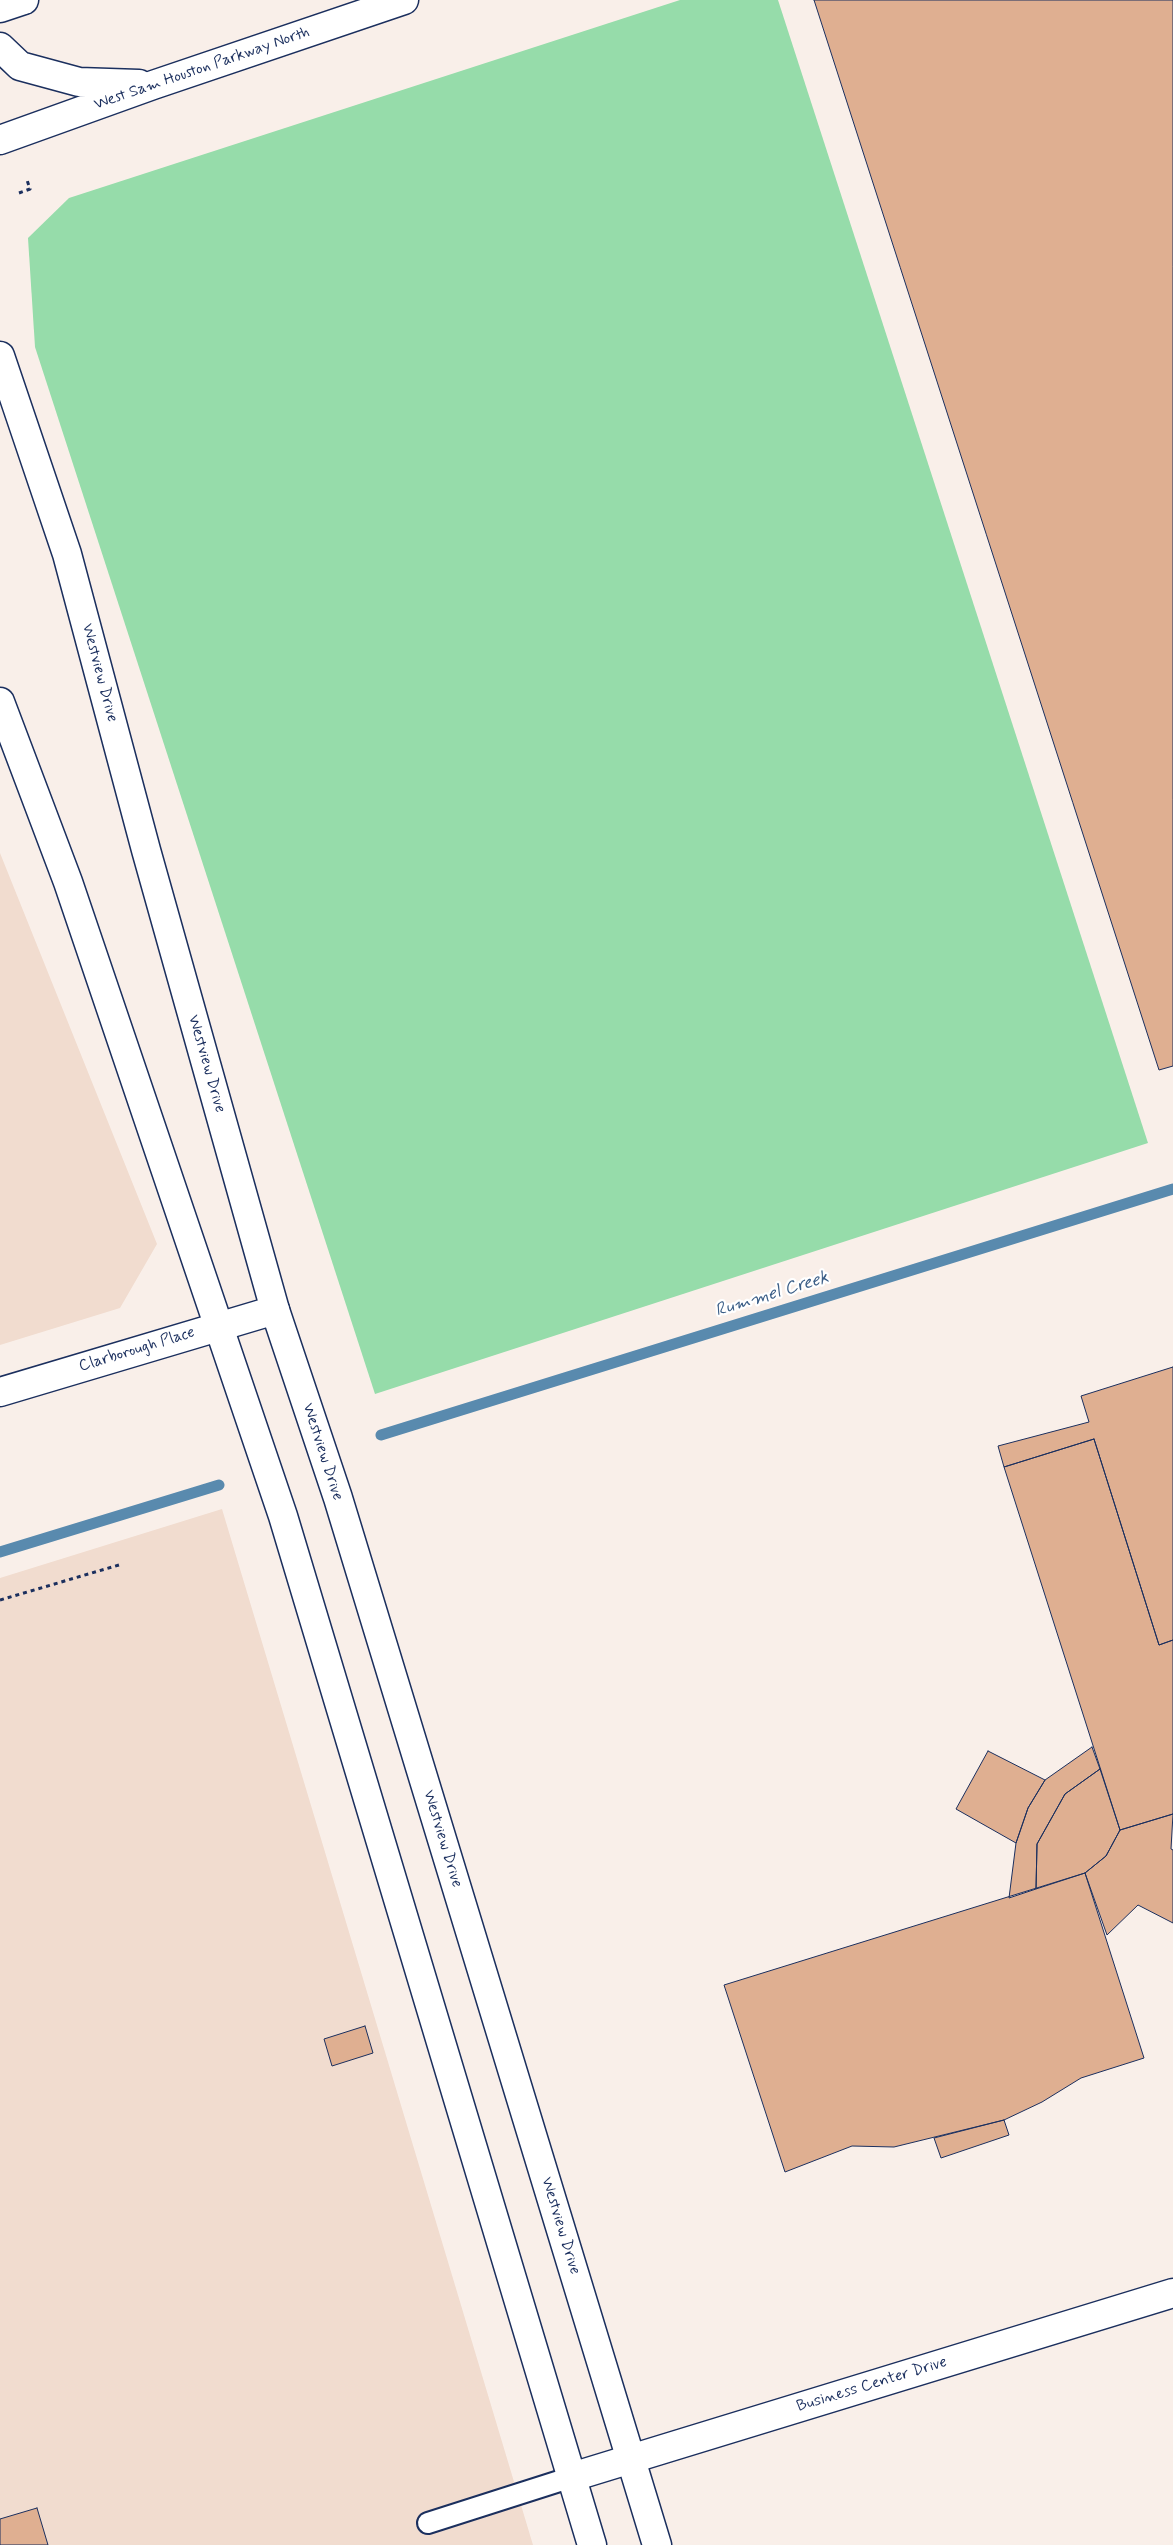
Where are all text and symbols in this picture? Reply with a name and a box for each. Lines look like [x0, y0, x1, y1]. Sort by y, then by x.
street label: West Sam Houston Parkway North [92, 23, 312, 115]
street label: Westview Drive [77, 622, 121, 724]
street label: Westview Drive [183, 1013, 229, 1115]
water label: Rummel Creek [713, 1267, 831, 1323]
street label: Clarborough Place [77, 1323, 197, 1377]
street label: Westview Drive [297, 1401, 347, 1503]
street label: Westview Drive [418, 1788, 466, 1890]
street label: Westview Drive [536, 2175, 584, 2277]
street label: Business Center Drive [794, 2353, 950, 2417]

